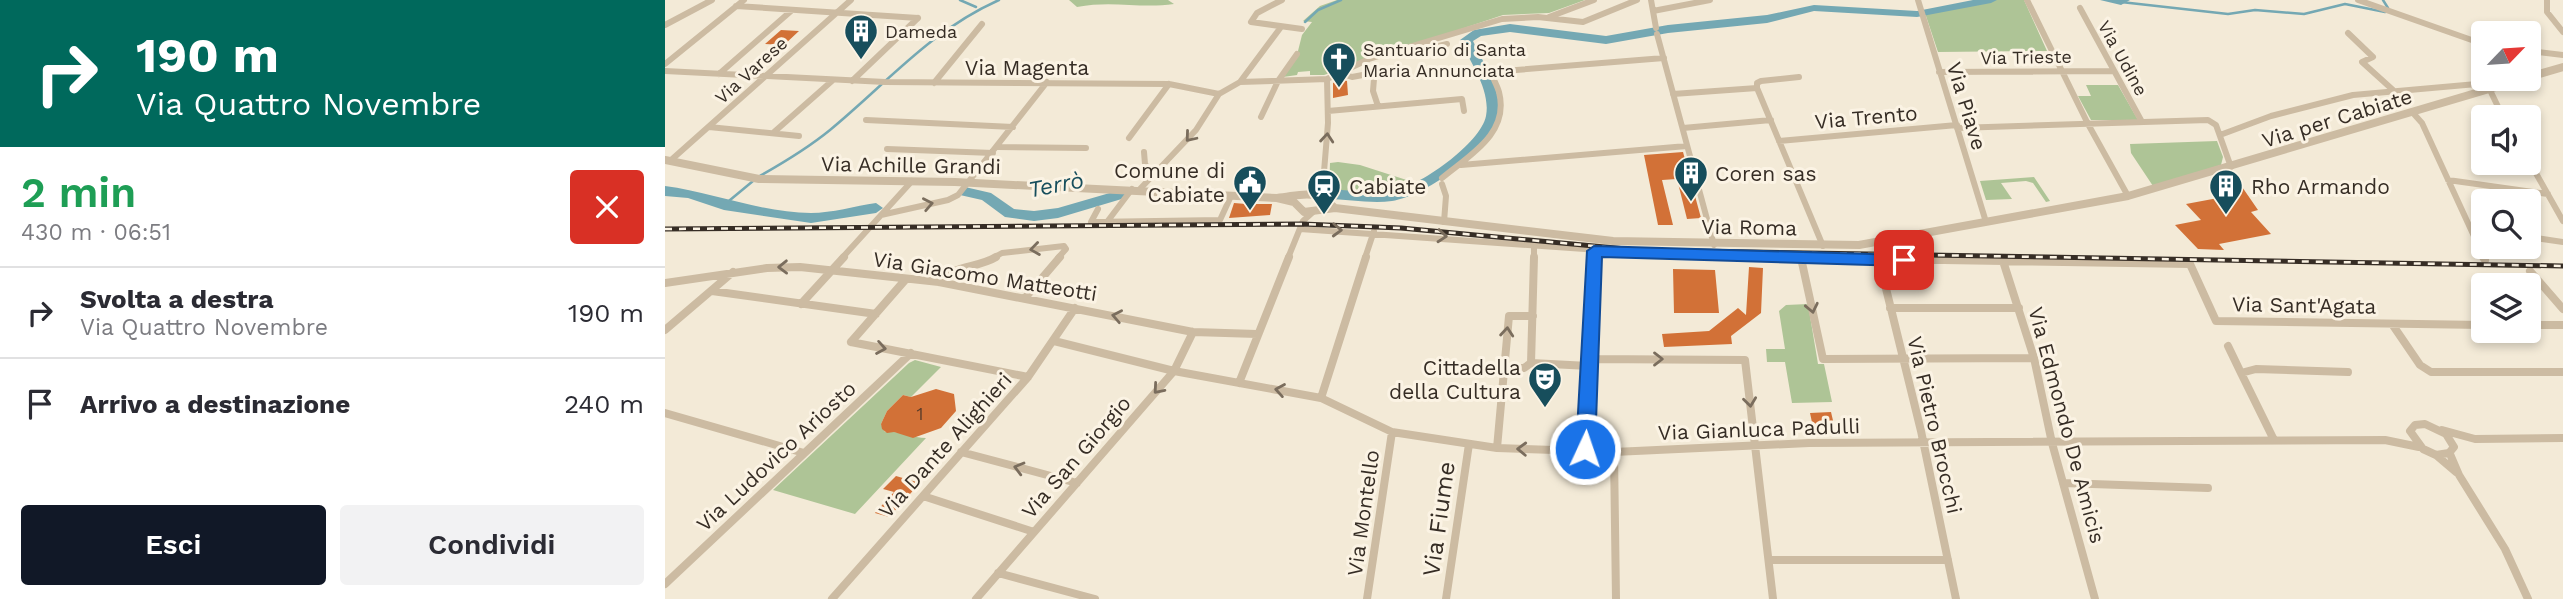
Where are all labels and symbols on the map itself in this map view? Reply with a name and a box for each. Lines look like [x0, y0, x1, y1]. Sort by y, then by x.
building icon: Dameda [842, 12, 880, 61]
street label: Via Udine [2094, 17, 2152, 99]
place label: Dameda [885, 21, 957, 42]
north arrow [2471, 21, 2541, 91]
street label: Via Varese [711, 32, 791, 108]
place label: Santuario di Santa Maria Annunciata [1363, 39, 1526, 81]
church icon: Santuario di Santa Maria Annunciata [1320, 40, 1358, 89]
street label: Via Trieste [1980, 46, 2072, 68]
street label: Via Magenta [965, 55, 1089, 80]
street label: Via Piave [1942, 59, 1992, 153]
street label: Via per Cabiate [2259, 83, 2415, 153]
street label: Via Trento [1814, 100, 1918, 134]
one-way arrow [1186, 128, 1198, 141]
one-way arrow [1319, 132, 1334, 143]
street label: Via Achille Grandi [821, 151, 1001, 179]
building icon: Coren sas [1672, 154, 1710, 203]
place label: Comune di Cabiate [1114, 158, 1225, 207]
place label: Coren sas [1715, 161, 1817, 186]
public building icon: Comune di Cabiate [1231, 163, 1269, 212]
water label: Terrò [1026, 166, 1086, 204]
station icon: Cabiate [1305, 167, 1343, 216]
building icon: Rho Armando [2207, 167, 2245, 216]
place label: Cabiate [1349, 174, 1426, 199]
place label: Rho Armando [2251, 174, 2390, 199]
one-way arrow [922, 197, 934, 212]
street label: Via Roma [1701, 214, 1797, 240]
one-way arrow [1332, 222, 1343, 237]
one-way arrow [1436, 229, 1448, 244]
pin [1874, 230, 1934, 290]
one-way arrow [1029, 241, 1041, 256]
street label: Via Giacomo Matteotti [871, 246, 1099, 306]
one-way arrow [778, 260, 789, 275]
street label: Via Sant'Agata [2232, 291, 2377, 319]
one-way arrow [1804, 302, 1819, 314]
street label: Via Edmondo De Amicis [2023, 304, 2111, 546]
one-way arrow [1111, 310, 1123, 325]
one-way arrow [1499, 326, 1514, 337]
street label: Via Pietro Brocchi [1902, 334, 1968, 516]
one-way arrow [875, 340, 887, 355]
one-way arrow [1653, 351, 1664, 367]
place label: Cittadella della Cultura [1389, 355, 1521, 404]
theatre icon: Cittadella della Cultura [1526, 360, 1564, 409]
street label: Via Dante Alighieri [873, 367, 1017, 523]
street label: Via Ludovico Ariosto [691, 376, 861, 536]
one-way arrow [1154, 381, 1166, 394]
one-way arrow [1274, 384, 1286, 399]
street label: Via San Giorgio [1016, 391, 1136, 523]
one-way arrow [1743, 397, 1758, 408]
house number: 1 [916, 403, 924, 424]
position arrow [1548, 412, 1622, 486]
street label: Via Gianluca Padulli [1657, 413, 1861, 445]
one-way arrow [1516, 442, 1527, 457]
street label: Via Montello [1342, 448, 1384, 578]
street label: Via Fiume [1417, 460, 1461, 578]
one-way arrow [1013, 462, 1025, 476]

